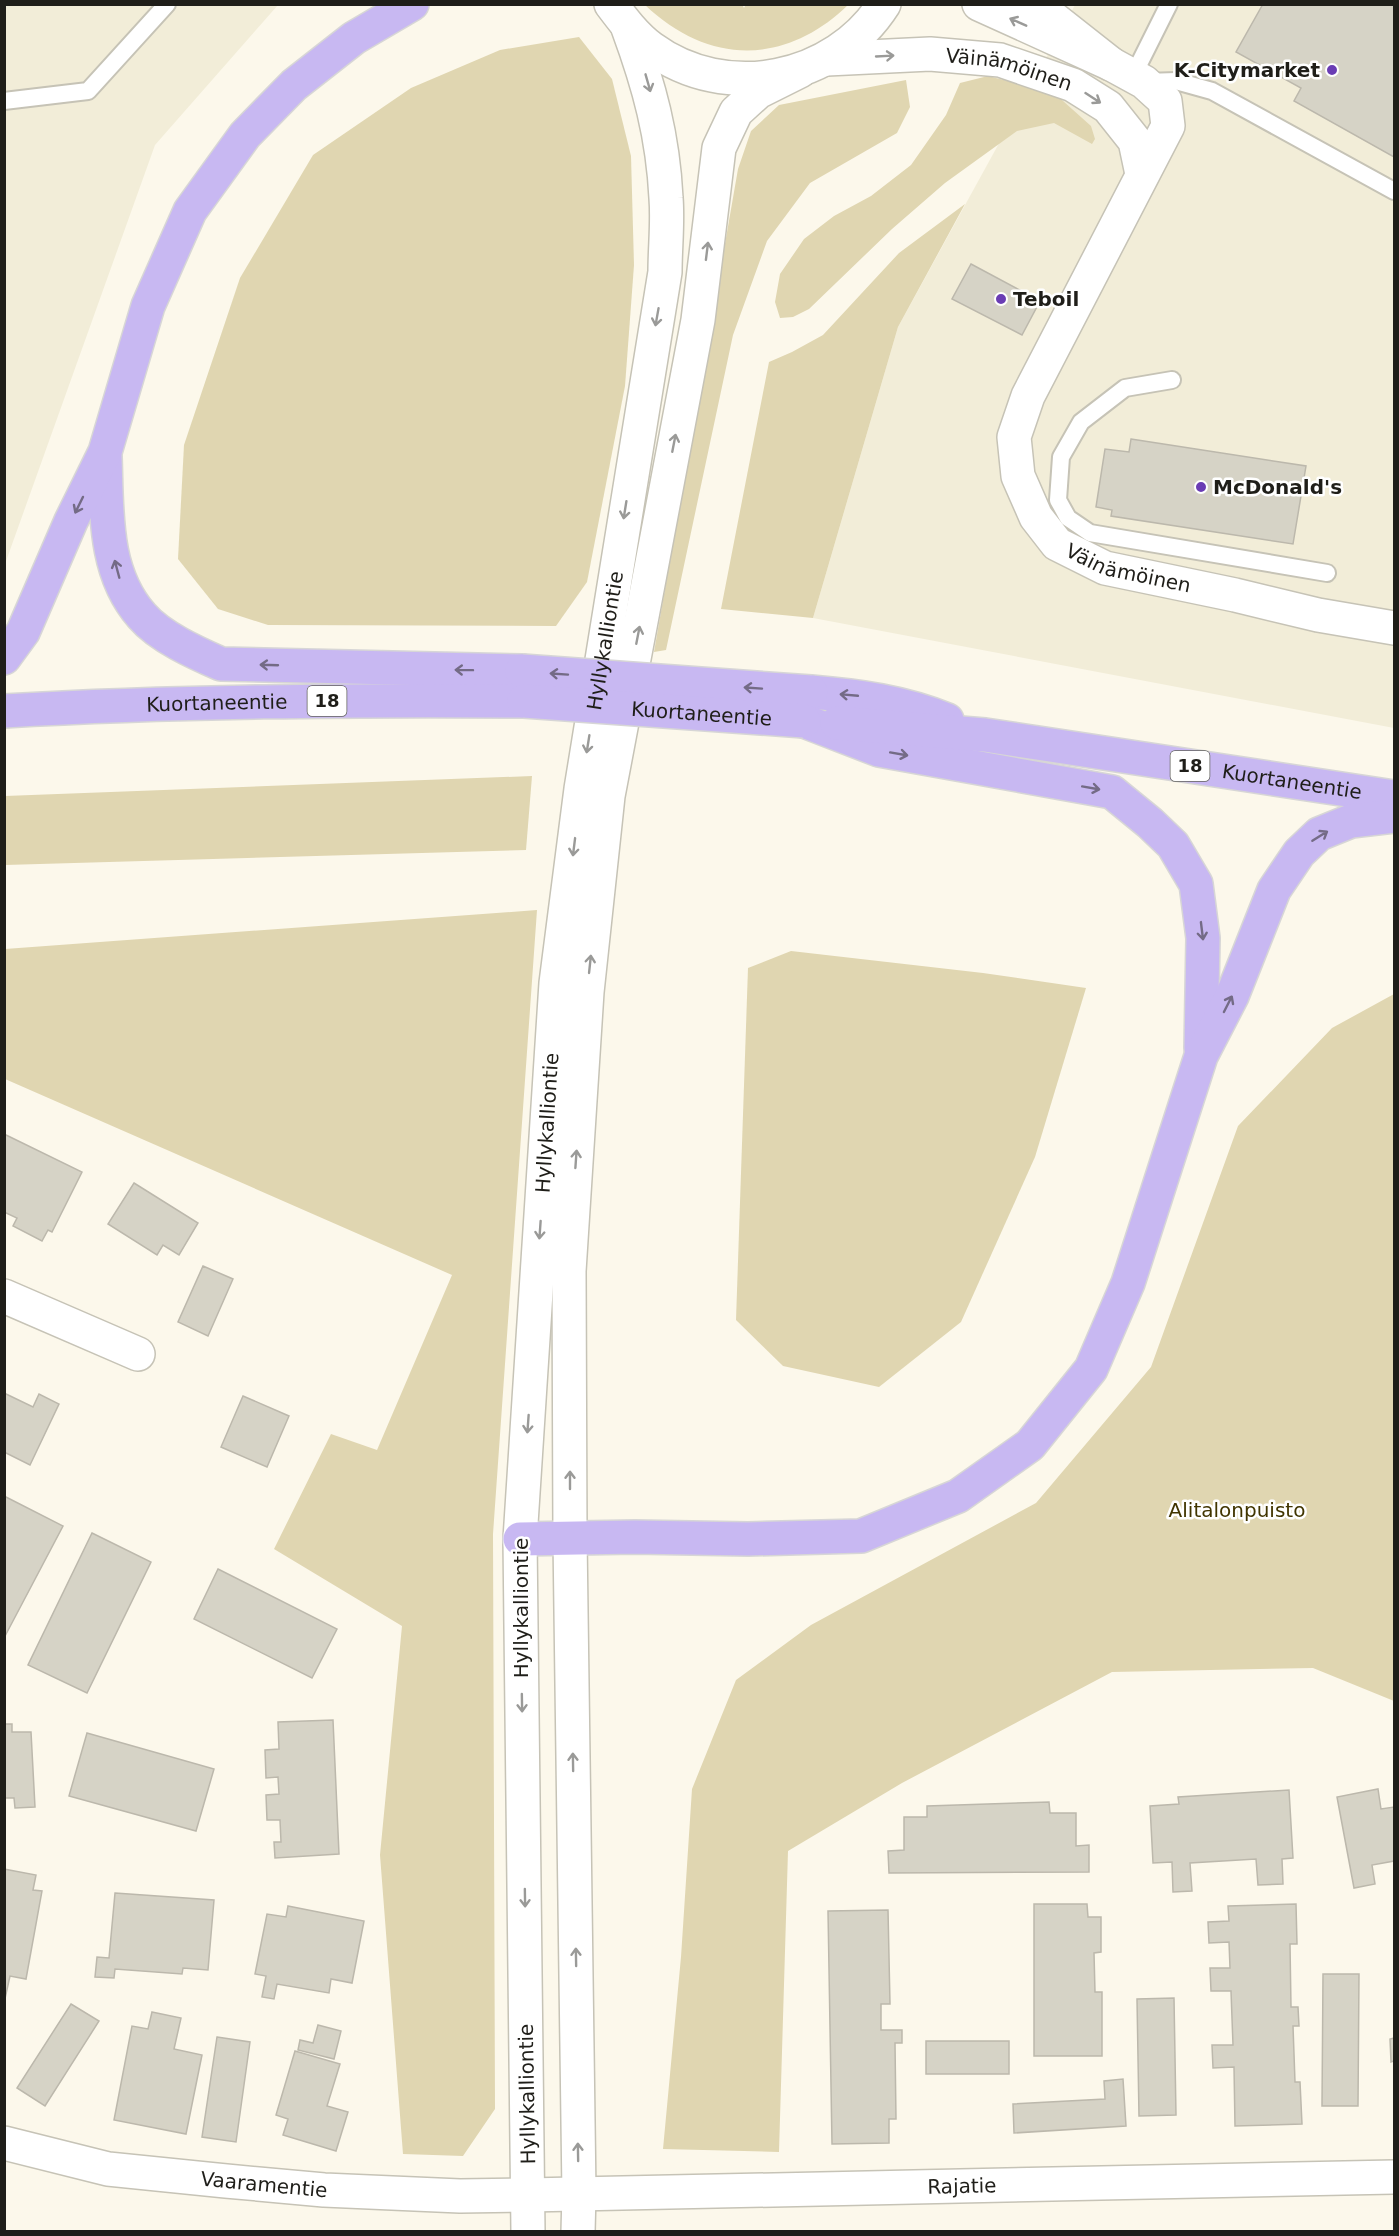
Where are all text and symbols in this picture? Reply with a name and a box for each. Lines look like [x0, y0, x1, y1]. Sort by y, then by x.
one-way arrow [1009, 16, 1027, 27]
street label: Väinämöinen [945, 43, 1075, 96]
one-way arrow [875, 51, 895, 62]
place label: K-Citymarket [1174, 58, 1320, 82]
marker: K-Citymarket [1325, 63, 1339, 77]
one-way arrow [642, 73, 654, 92]
one-way arrow [1084, 92, 1101, 104]
one-way arrow [701, 242, 712, 262]
place label: Teboil [1013, 287, 1079, 311]
marker: Teboil [994, 292, 1008, 306]
one-way arrow [651, 307, 662, 327]
one-way arrow [669, 434, 680, 454]
place label: McDonald's [1213, 475, 1342, 499]
marker: McDonald's [1194, 480, 1208, 494]
one-way arrow [72, 495, 84, 513]
one-way arrow [620, 499, 631, 519]
street label: Väinämöinen [1062, 538, 1193, 598]
one-way arrow [110, 560, 122, 579]
street label: Hyllykalliontie [582, 569, 628, 712]
one-way arrow [633, 626, 644, 645]
one-way arrow [259, 660, 279, 671]
one-way arrow [454, 664, 474, 676]
one-way arrow [549, 668, 569, 679]
one-way arrow [744, 682, 764, 693]
road number: 18 [308, 686, 346, 716]
street label: Kuortaneentie [146, 690, 288, 717]
one-way arrow [839, 690, 859, 701]
street label: Kuortaneentie [630, 697, 773, 731]
one-way arrow [583, 733, 594, 753]
one-way arrow [888, 749, 908, 760]
road number: 18 [1170, 751, 1210, 781]
street label: Kuortaneentie [1220, 759, 1364, 804]
one-way arrow [1080, 783, 1100, 794]
one-way arrow [1312, 829, 1329, 842]
one-way arrow [568, 837, 579, 857]
one-way arrow [1197, 921, 1208, 940]
one-way arrow [584, 955, 595, 975]
one-way arrow [1222, 995, 1234, 1013]
street label: Hyllykalliontie [530, 1052, 563, 1194]
one-way arrow [571, 1149, 582, 1169]
one-way arrow [535, 1219, 546, 1239]
one-way arrow [522, 1414, 533, 1434]
one-way arrow [564, 1470, 576, 1490]
park label: Alitalonpuisto [1169, 1498, 1305, 1522]
street label: Hyllykalliontie [509, 1538, 533, 1678]
one-way arrow [516, 1692, 528, 1712]
one-way arrow [567, 1753, 579, 1773]
one-way arrow [519, 1887, 530, 1907]
one-way arrow [570, 1948, 582, 1968]
street label: Hyllykalliontie [514, 2023, 540, 2165]
one-way arrow [572, 2143, 584, 2163]
street label: Vaaramentie [199, 2166, 329, 2202]
street label: Rajatie [927, 2173, 997, 2199]

